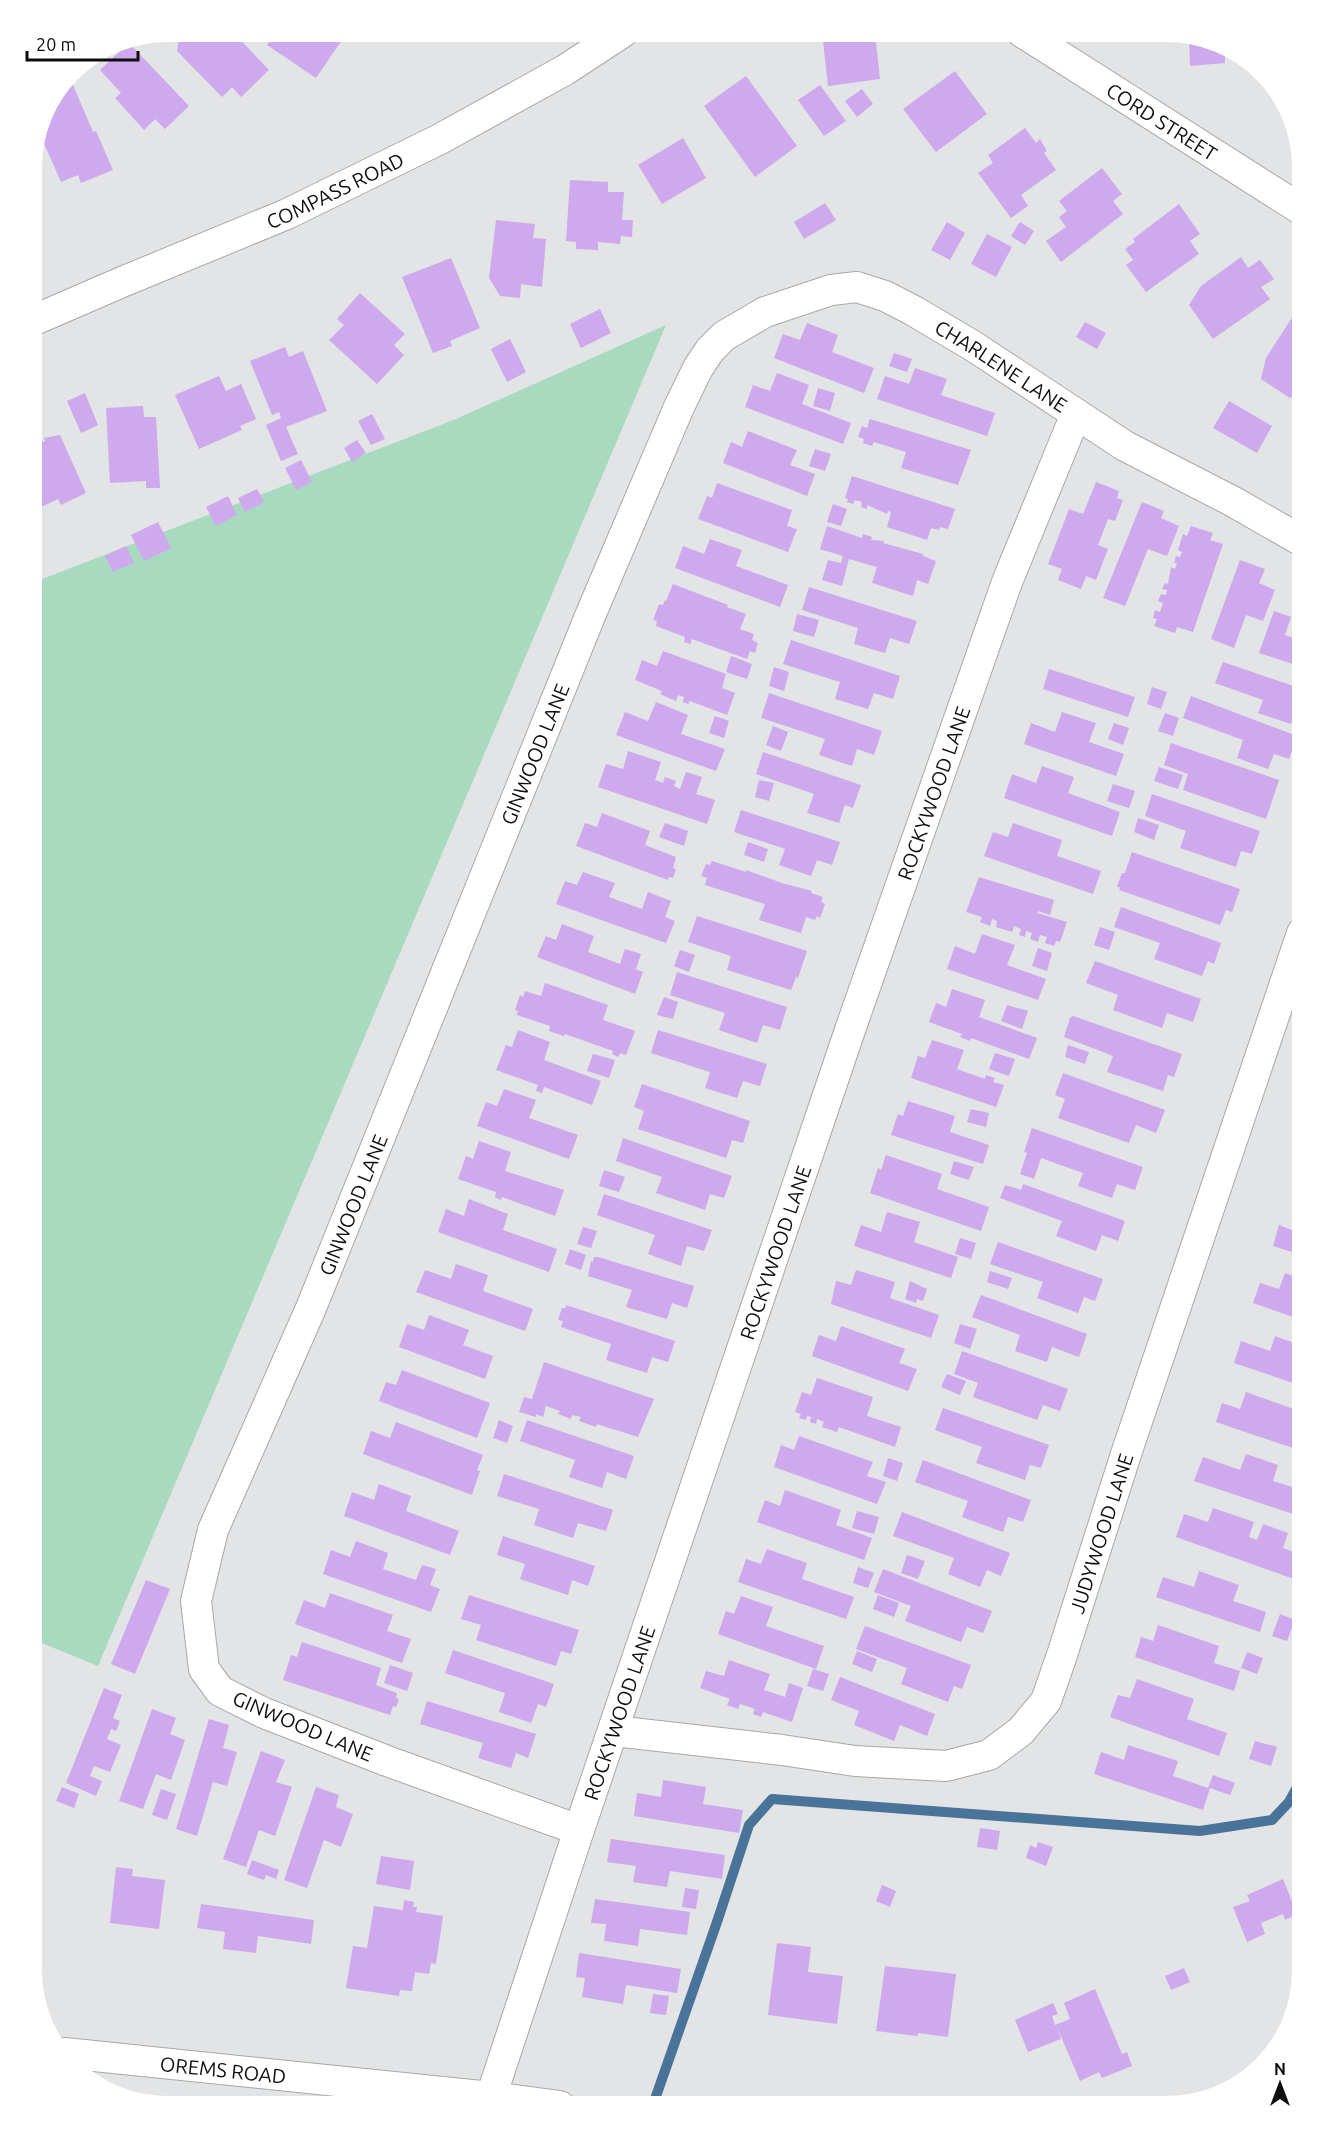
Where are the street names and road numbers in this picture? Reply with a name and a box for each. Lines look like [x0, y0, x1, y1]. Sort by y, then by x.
street label: CORD STREET [1103, 77, 1222, 165]
street label: COMPASS ROAD [263, 147, 407, 233]
street label: CHARLENE LANE [931, 315, 1072, 416]
street label: GINWOOD LANE [496, 680, 573, 828]
street label: ROCKYWOOD LANE [892, 703, 974, 883]
street label: GINWOOD LANE [314, 1131, 391, 1279]
street label: ROCKYWOOD LANE [735, 1162, 815, 1342]
street label: JUDYWOOD LANE [1065, 1450, 1137, 1616]
street label: ROCKYWOOD LANE [579, 1623, 659, 1803]
street label: GINWOOD LANE [229, 1686, 377, 1766]
street label: OREMS ROAD [159, 2051, 287, 2087]

